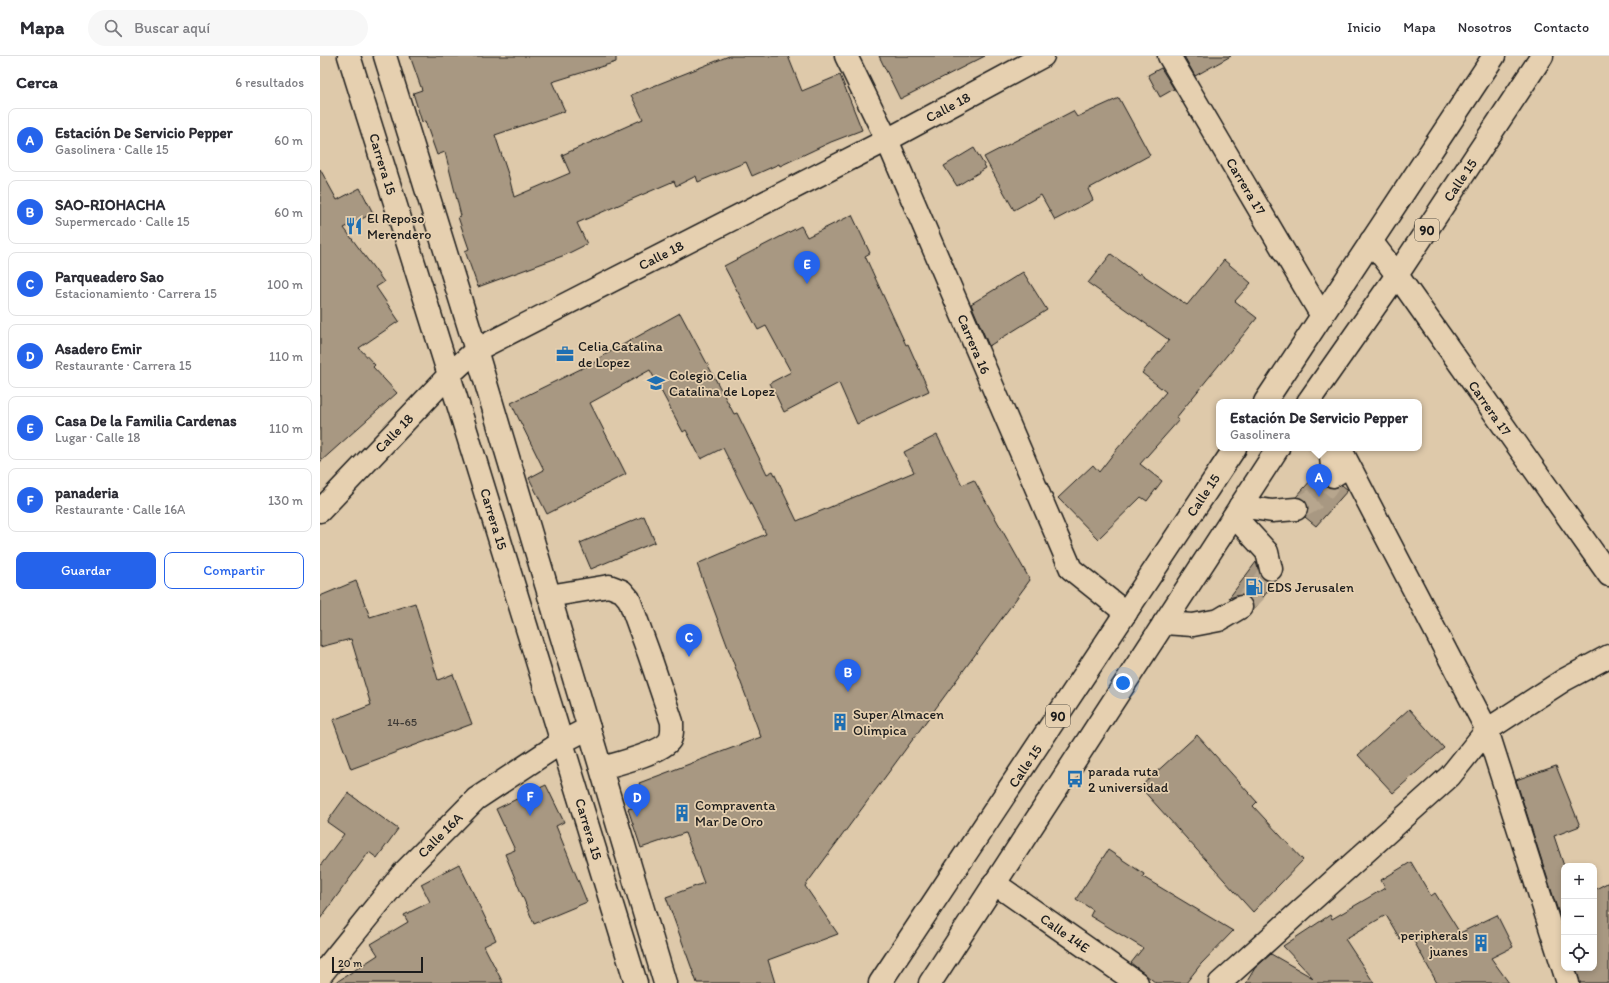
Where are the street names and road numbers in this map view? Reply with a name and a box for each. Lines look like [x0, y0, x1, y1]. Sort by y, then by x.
street label: Calle 18 [923, 88, 974, 126]
street label: Carrera 15 [365, 131, 400, 197]
street label: Carrera 17 [1222, 155, 1269, 218]
street label: Calle 15 [1440, 156, 1481, 205]
road number: 90 [1415, 219, 1439, 241]
street label: Calle 18 [636, 237, 687, 274]
street label: Carrera 16 [953, 312, 994, 377]
street label: Carrera 17 [1465, 378, 1515, 439]
street label: Calle 18 [372, 410, 417, 457]
street label: Calle 15 [1183, 471, 1224, 520]
street label: Carrera 15 [476, 486, 511, 552]
road number: 90 [1046, 705, 1070, 727]
street label: Calle 15 [1005, 742, 1046, 791]
street label: Carrera 15 [571, 796, 606, 862]
street label: Calle 16A [414, 809, 466, 861]
street label: Calle 14E [1037, 910, 1093, 957]

